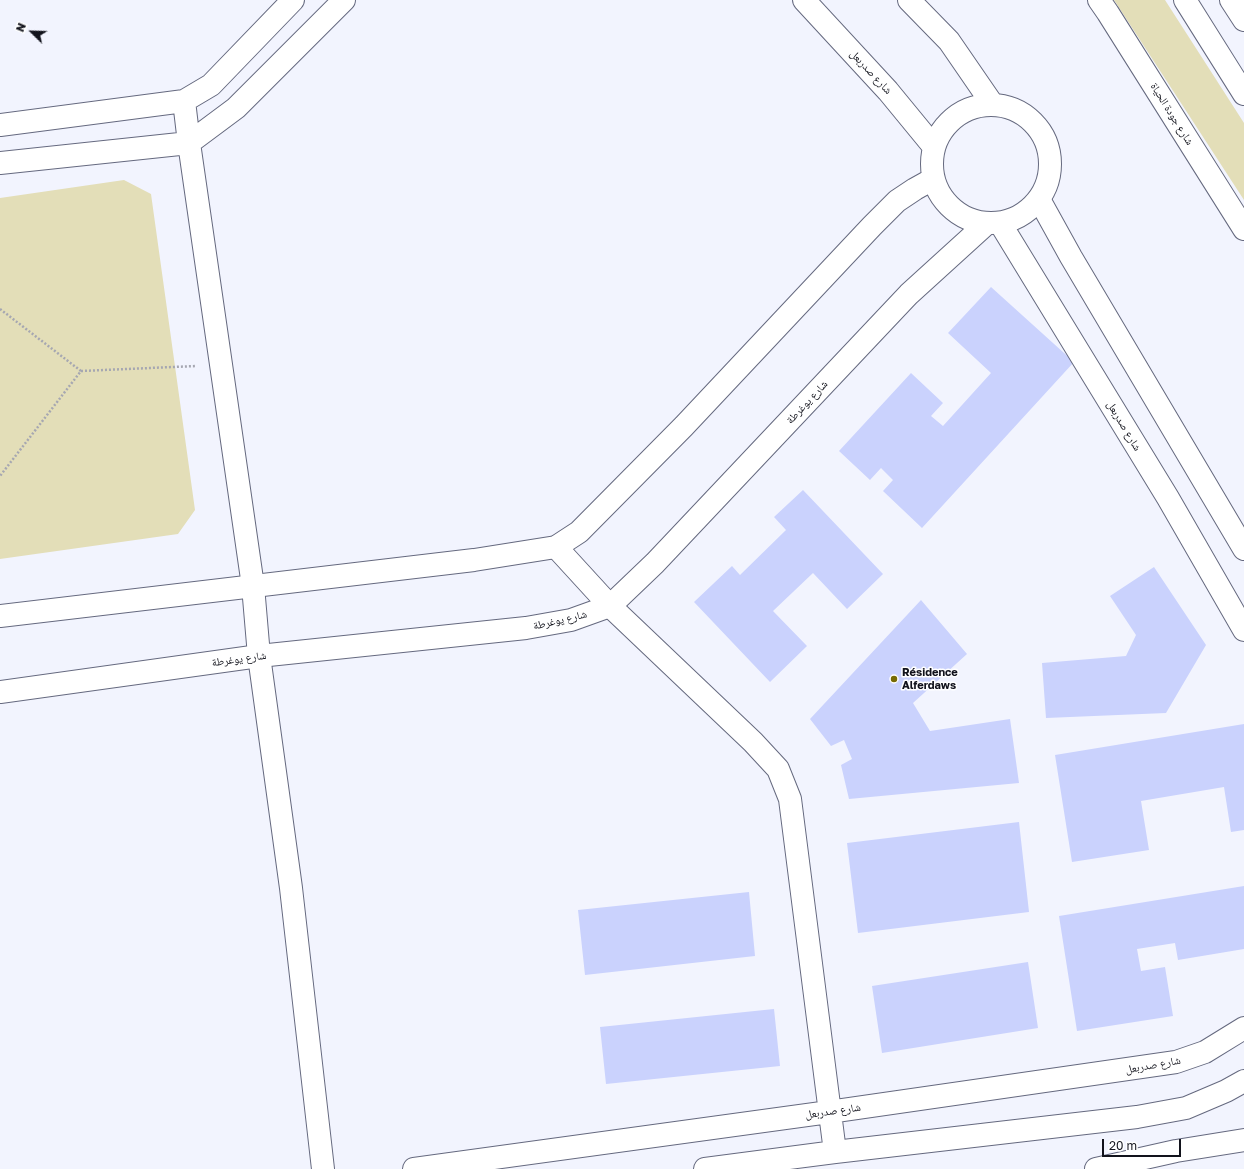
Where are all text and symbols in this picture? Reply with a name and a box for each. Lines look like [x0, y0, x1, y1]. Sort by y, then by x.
north arrow [12, 12, 52, 52]
text: N [13, 21, 28, 34]
street label: شارع صدربعل [847, 47, 895, 97]
street label: شارع جودة الحياة [1148, 80, 1196, 148]
street label: شارع يوغرطة [783, 377, 831, 427]
street label: شارع صدربعل [1104, 399, 1144, 453]
street label: شارع يوغرطة [532, 607, 588, 633]
street label: شارع يوغرطة [211, 649, 267, 669]
place label: Résidence Alferdaws [902, 666, 958, 692]
marker: Résidence Alferdaws [889, 674, 899, 684]
street label: شارع صدربعل [1124, 1054, 1182, 1076]
street label: شارع صدربعل [804, 1101, 862, 1121]
scale bar [1104, 1131, 1183, 1157]
text: 20 m [1109, 1138, 1137, 1153]

